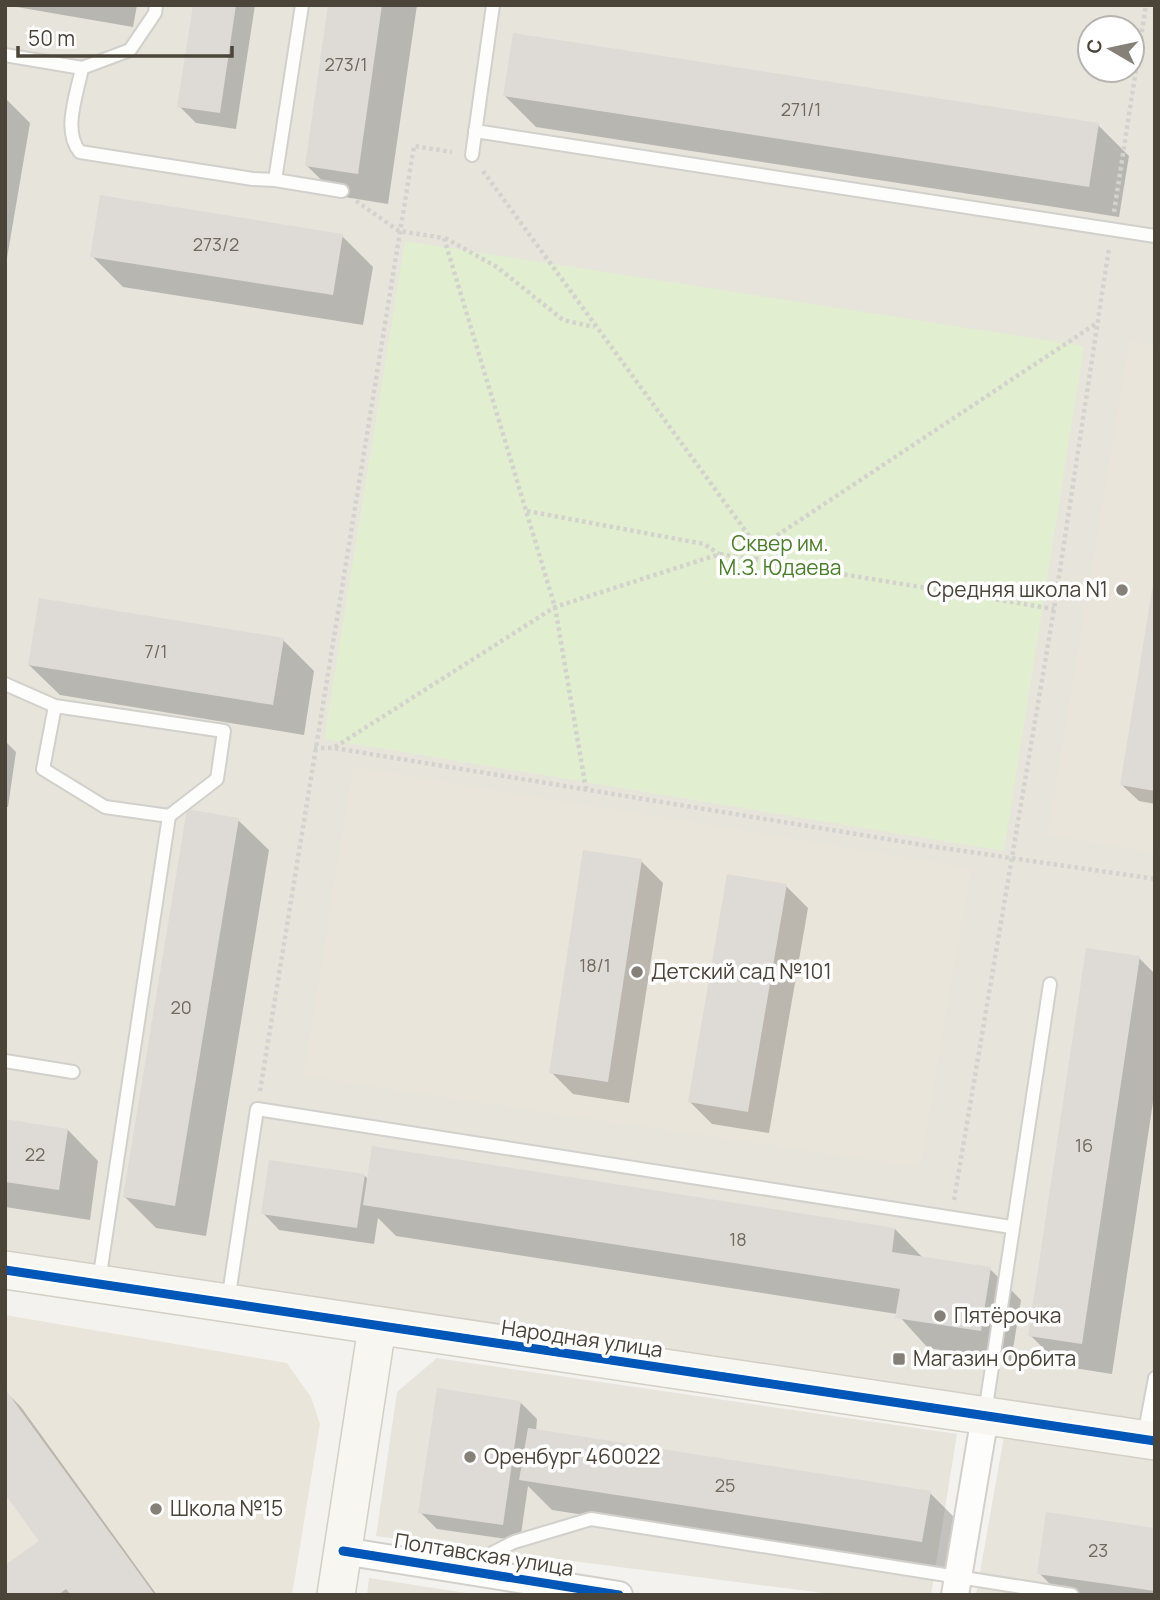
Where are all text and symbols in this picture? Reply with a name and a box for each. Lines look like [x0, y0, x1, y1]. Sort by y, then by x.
scale bar [18, 14, 231, 58]
north arrow [1076, 14, 1146, 84]
text: 50 m [28, 24, 75, 52]
text: С [1080, 37, 1108, 55]
house number: 273/1 [324, 52, 368, 76]
house number: 271/1 [781, 97, 821, 121]
house number: 273/2 [193, 232, 239, 256]
park label: Сквер им. М.З. Юдаева [718, 529, 842, 581]
place label: Средняя школа N1 [927, 575, 1108, 603]
marker: Средняя школа N1 [1114, 582, 1130, 598]
house number: 7/1 [144, 639, 168, 663]
house number: 18/1 [579, 953, 611, 977]
place label: Детский сад №101 [651, 957, 832, 985]
marker: Детский сад №101 [629, 964, 645, 980]
house number: 20 [170, 995, 192, 1019]
house number: 16 [1075, 1133, 1093, 1157]
house number: 22 [25, 1142, 45, 1166]
house number: 18 [729, 1227, 747, 1251]
place label: Пятёрочка [954, 1301, 1061, 1329]
marker: Пятёрочка [932, 1308, 948, 1324]
street label: Народная улица [500, 1313, 665, 1363]
place label: Магазин Орбита [913, 1344, 1076, 1372]
marker: Магазин Орбита [891, 1351, 907, 1367]
place label: Оренбург 460022 [484, 1442, 661, 1470]
marker: Оренбург 460022 [462, 1449, 478, 1465]
house number: 25 [715, 1473, 735, 1497]
place label: Школа №15 [170, 1494, 283, 1522]
marker: Школа №15 [148, 1501, 164, 1517]
street label: Полтавская улица [393, 1526, 576, 1582]
house number: 23 [1088, 1538, 1108, 1562]

